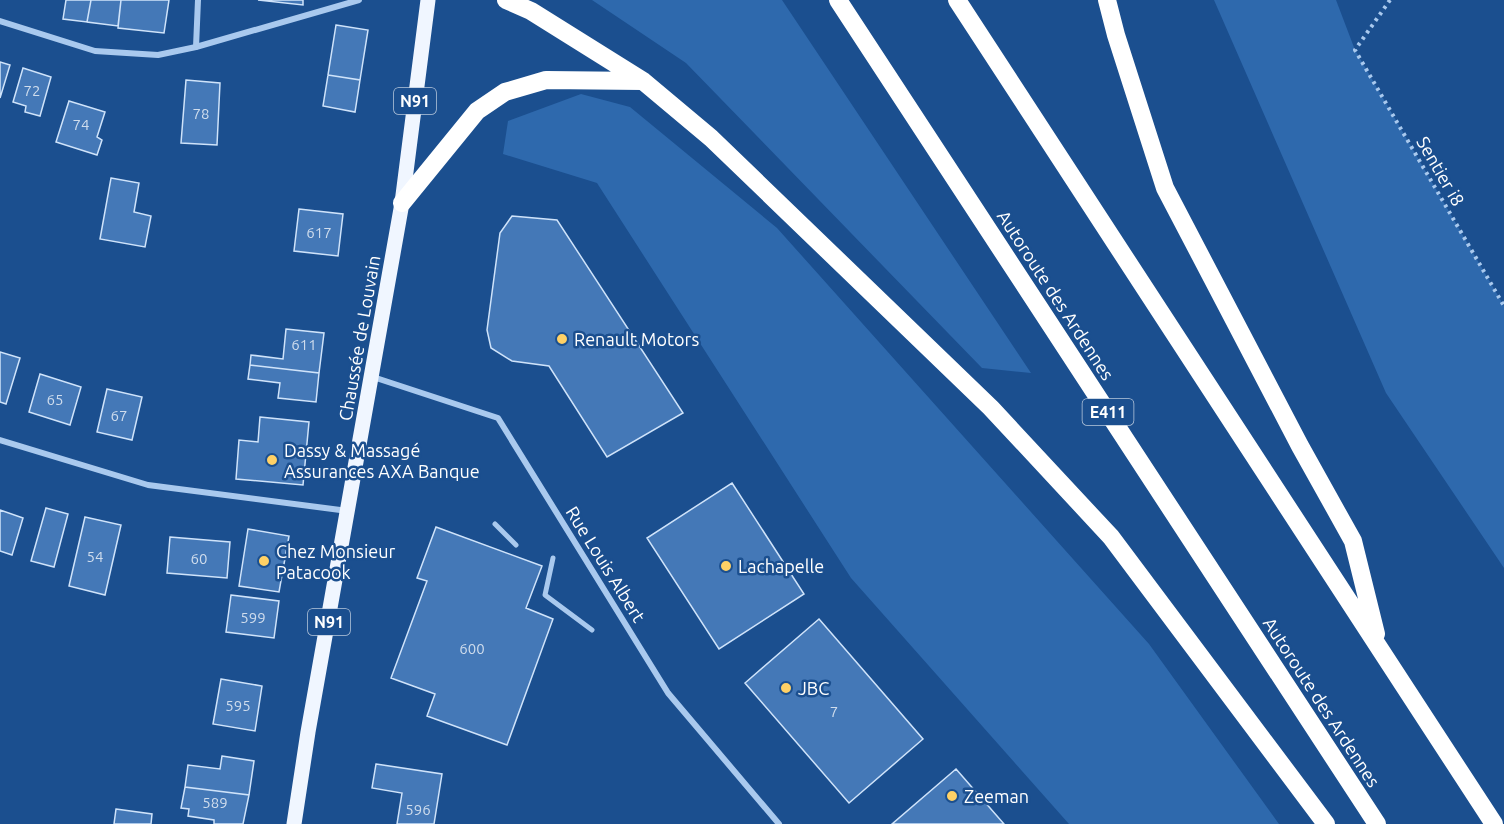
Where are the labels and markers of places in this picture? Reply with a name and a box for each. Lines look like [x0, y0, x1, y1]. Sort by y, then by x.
place label: Renault Motors [574, 329, 699, 349]
marker: Renault Motors [555, 332, 569, 346]
place label: Dassy & Massagé Assurances AXA Banque [284, 440, 480, 481]
marker: Dassy & Massagé Assurances AXA Banque [265, 453, 279, 467]
place label: Chez Monsieur Patacook [276, 541, 395, 582]
marker: Chez Monsieur Patacook [257, 554, 271, 568]
place label: Lachapelle [738, 556, 824, 576]
marker: Lachapelle [719, 559, 733, 573]
place label: JBC [798, 678, 829, 698]
marker: JBC [779, 681, 793, 695]
place label: Zeeman [964, 786, 1029, 806]
marker: Zeeman [945, 789, 959, 803]

